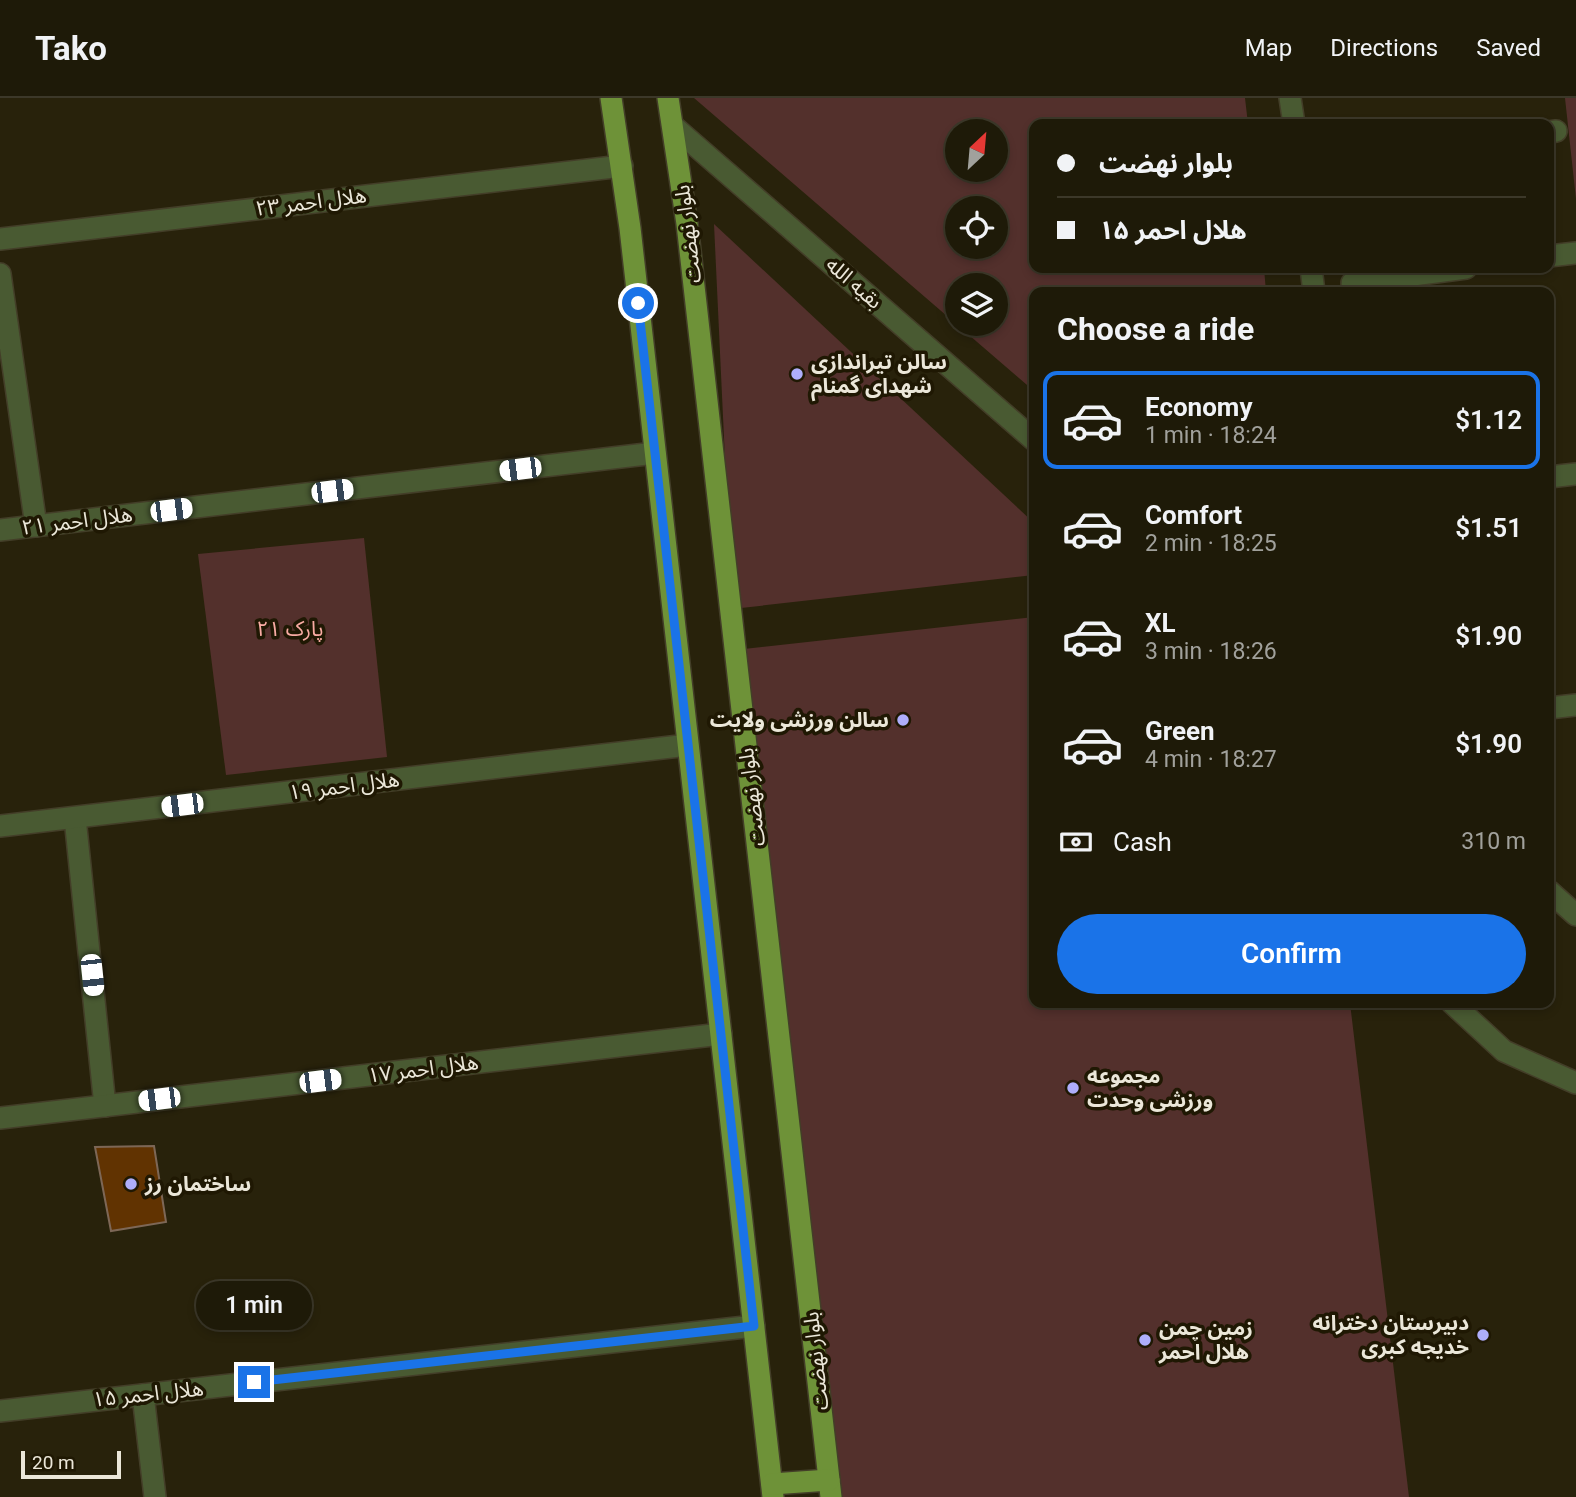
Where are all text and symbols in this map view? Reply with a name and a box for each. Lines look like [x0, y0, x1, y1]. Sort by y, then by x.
text: Tako [35, 29, 107, 68]
text: Map [1245, 34, 1292, 62]
text: Directions [1330, 34, 1438, 62]
text: Saved [1476, 34, 1541, 62]
north arrow [945, 119, 1008, 182]
map controls [945, 119, 1008, 336]
text: بلوار نهضت [1099, 148, 1233, 178]
street label: هلال احمر ۲۳ [254, 183, 368, 221]
street label: بلوار نهضت [670, 183, 706, 285]
button: locate [945, 196, 1008, 259]
text: هلال احمر ۱۵ [1099, 215, 1247, 245]
street label: بقیه الله [821, 252, 887, 314]
button: layers [945, 273, 1008, 336]
route start [622, 287, 654, 319]
text: Choose a ride [1057, 310, 1254, 348]
place label: سالن تیراندازی شهدای گمنام [811, 350, 947, 402]
marker: سالن تیراندازی شهدای گمنام [789, 366, 805, 382]
icon: car [1061, 389, 1124, 452]
text: Economy [1145, 392, 1252, 422]
text: $1.12 [1455, 405, 1522, 435]
text: 1 min · 18:24 [1145, 422, 1277, 449]
car [498, 456, 543, 482]
car [310, 478, 355, 504]
car [149, 497, 194, 523]
icon: car [1061, 497, 1124, 560]
text: Comfort [1145, 500, 1242, 530]
street label: هلال احمر ۲۱ [20, 502, 134, 540]
text: $1.51 [1455, 513, 1522, 543]
text: 2 min · 18:25 [1145, 530, 1277, 557]
icon: car [1061, 605, 1124, 668]
text: XL [1145, 608, 1176, 638]
park label: پارک ۲۱ [257, 617, 323, 642]
text: $1.90 [1455, 621, 1522, 651]
text: 3 min · 18:26 [1145, 638, 1277, 665]
place label: سالن ورزشی ولایت [710, 708, 889, 732]
marker: سالن ورزشی ولایت [895, 712, 911, 728]
icon: car [1061, 713, 1124, 776]
text: Green [1145, 716, 1215, 746]
text: $1.90 [1455, 729, 1522, 759]
street label: بلوار نهضت [734, 746, 770, 848]
text: 4 min · 18:27 [1145, 746, 1277, 773]
street label: هلال احمر ۱۹ [287, 767, 401, 805]
car [160, 792, 205, 818]
icon: cash [1057, 823, 1095, 861]
text: Cash [1113, 827, 1172, 857]
text: 310 m [1461, 828, 1526, 855]
button: Confirm [1057, 914, 1526, 994]
car [80, 953, 105, 997]
street label: هلال احمر ۱۷ [366, 1050, 480, 1088]
place label: مجموعه ورزشی وحدت [1087, 1064, 1213, 1112]
car [298, 1068, 343, 1094]
marker: مجموعه ورزشی وحدت [1065, 1080, 1081, 1096]
car [137, 1086, 182, 1112]
place label: ساختمان رز [144, 1172, 251, 1196]
marker: ساختمان رز [123, 1176, 139, 1192]
callout: 1 min [196, 1280, 312, 1330]
text: 1 min [225, 1292, 283, 1319]
street label: بلوار نهضت [799, 1311, 833, 1411]
place label: دبیرستان دخترانه خدیجه کبری [1312, 1311, 1469, 1359]
place label: زمین چمن هلال احمر [1158, 1316, 1253, 1364]
marker: دبیرستان دخترانه خدیجه کبری [1475, 1327, 1491, 1343]
marker: زمین چمن هلال احمر [1137, 1332, 1153, 1348]
route end [238, 1366, 270, 1398]
street label: هلال احمر ۱۵ [91, 1376, 205, 1412]
scale bar [21, 1448, 121, 1480]
text: 20 m [32, 1451, 75, 1474]

